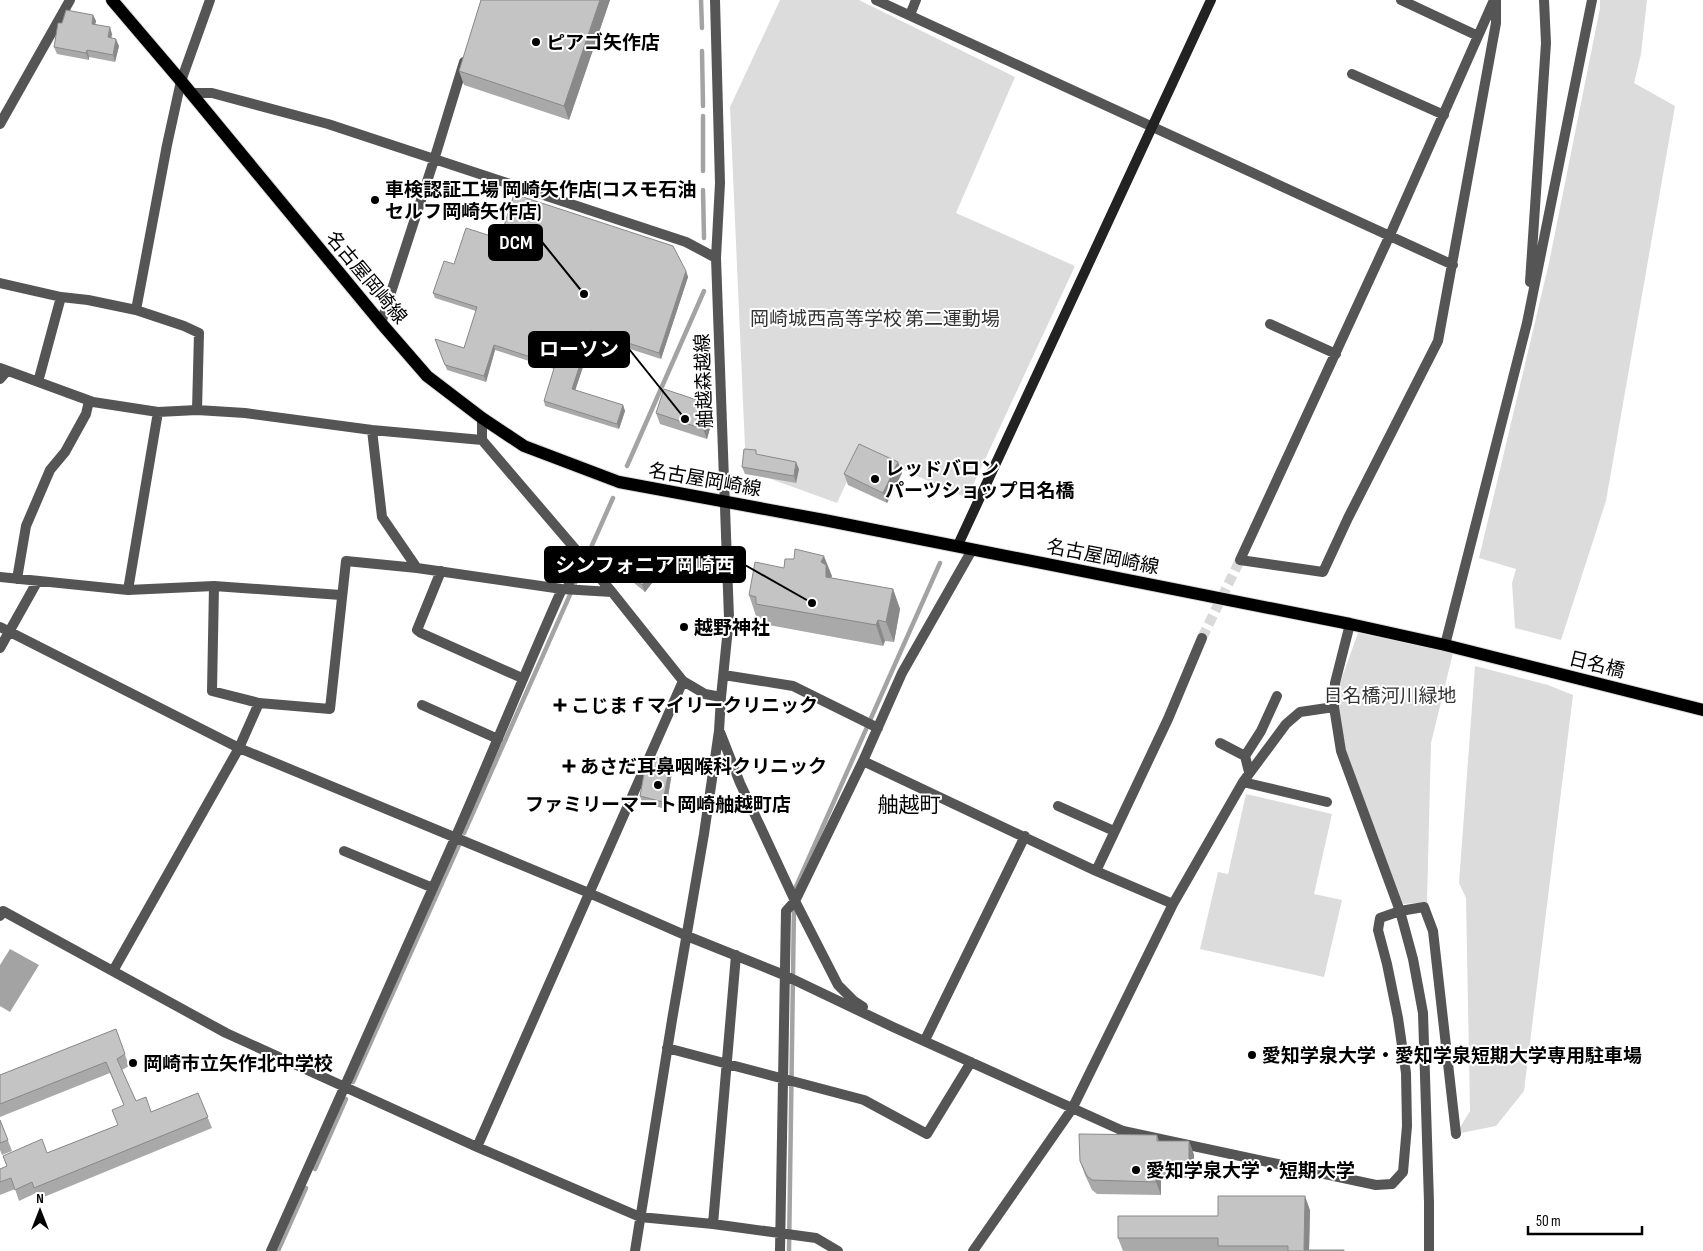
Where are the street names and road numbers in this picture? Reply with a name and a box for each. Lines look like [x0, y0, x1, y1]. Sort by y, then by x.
street label: 名古屋岡崎線 [320, 227, 411, 329]
street label: 舳越森越線 [691, 333, 718, 429]
street label: 名古屋岡崎線 [647, 459, 763, 502]
street label: 名古屋岡崎線 [1045, 535, 1161, 580]
street label: 日名橋 [1566, 647, 1627, 684]

